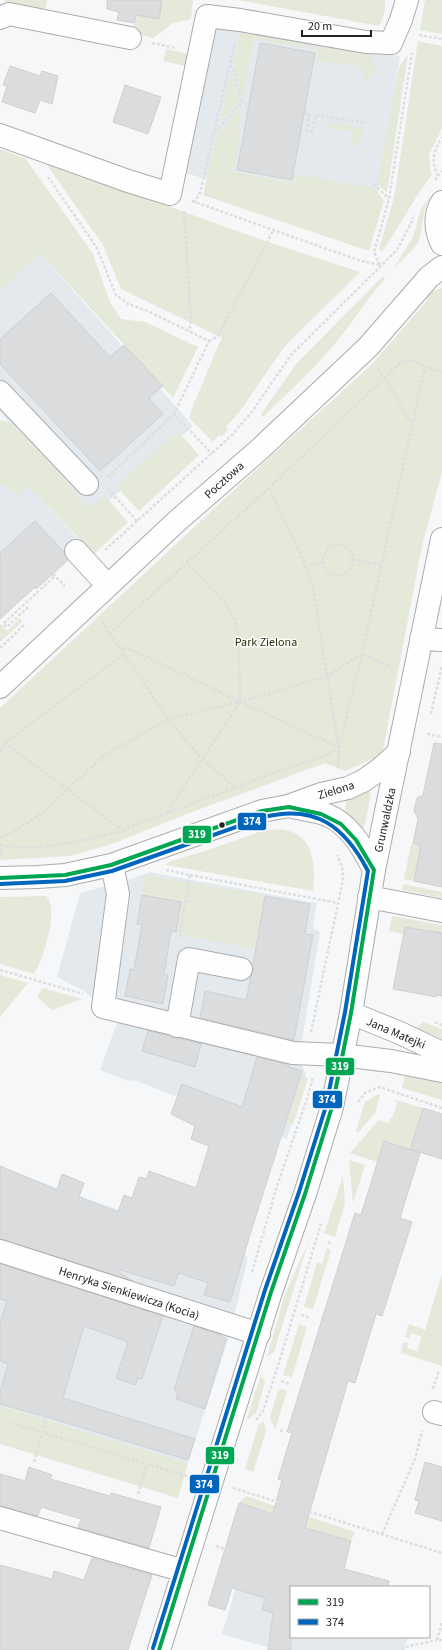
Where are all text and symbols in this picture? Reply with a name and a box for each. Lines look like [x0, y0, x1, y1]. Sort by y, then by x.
scale bar [302, 12, 371, 38]
text: 20 m [308, 18, 332, 35]
street label: Pocztowa [201, 458, 248, 503]
park label: Park Zielona [235, 634, 297, 651]
street label: Zielona [316, 777, 357, 804]
street label: Grunwaldzka [370, 786, 401, 854]
line badge: 374 [237, 812, 267, 831]
text: 374 [243, 814, 261, 829]
unlabelled marker [217, 820, 227, 830]
line badge: 319 [182, 825, 212, 844]
text: 319 [188, 827, 206, 842]
street label: Jana Matejki [363, 1013, 428, 1054]
line badge: 319 [325, 1057, 355, 1076]
text: 319 [331, 1059, 349, 1074]
line badge: 374 [312, 1090, 343, 1109]
text: 374 [318, 1092, 336, 1107]
street label: Henryka Sienkiewicza (Kocia) [56, 1263, 201, 1324]
line badge: 319 [205, 1446, 235, 1465]
text: 319 [211, 1448, 229, 1463]
line badge: 374 [189, 1474, 220, 1494]
text: 374 [195, 1477, 213, 1492]
legend [290, 1586, 430, 1638]
text: 319 [326, 1594, 344, 1611]
text: 374 [326, 1614, 344, 1631]

